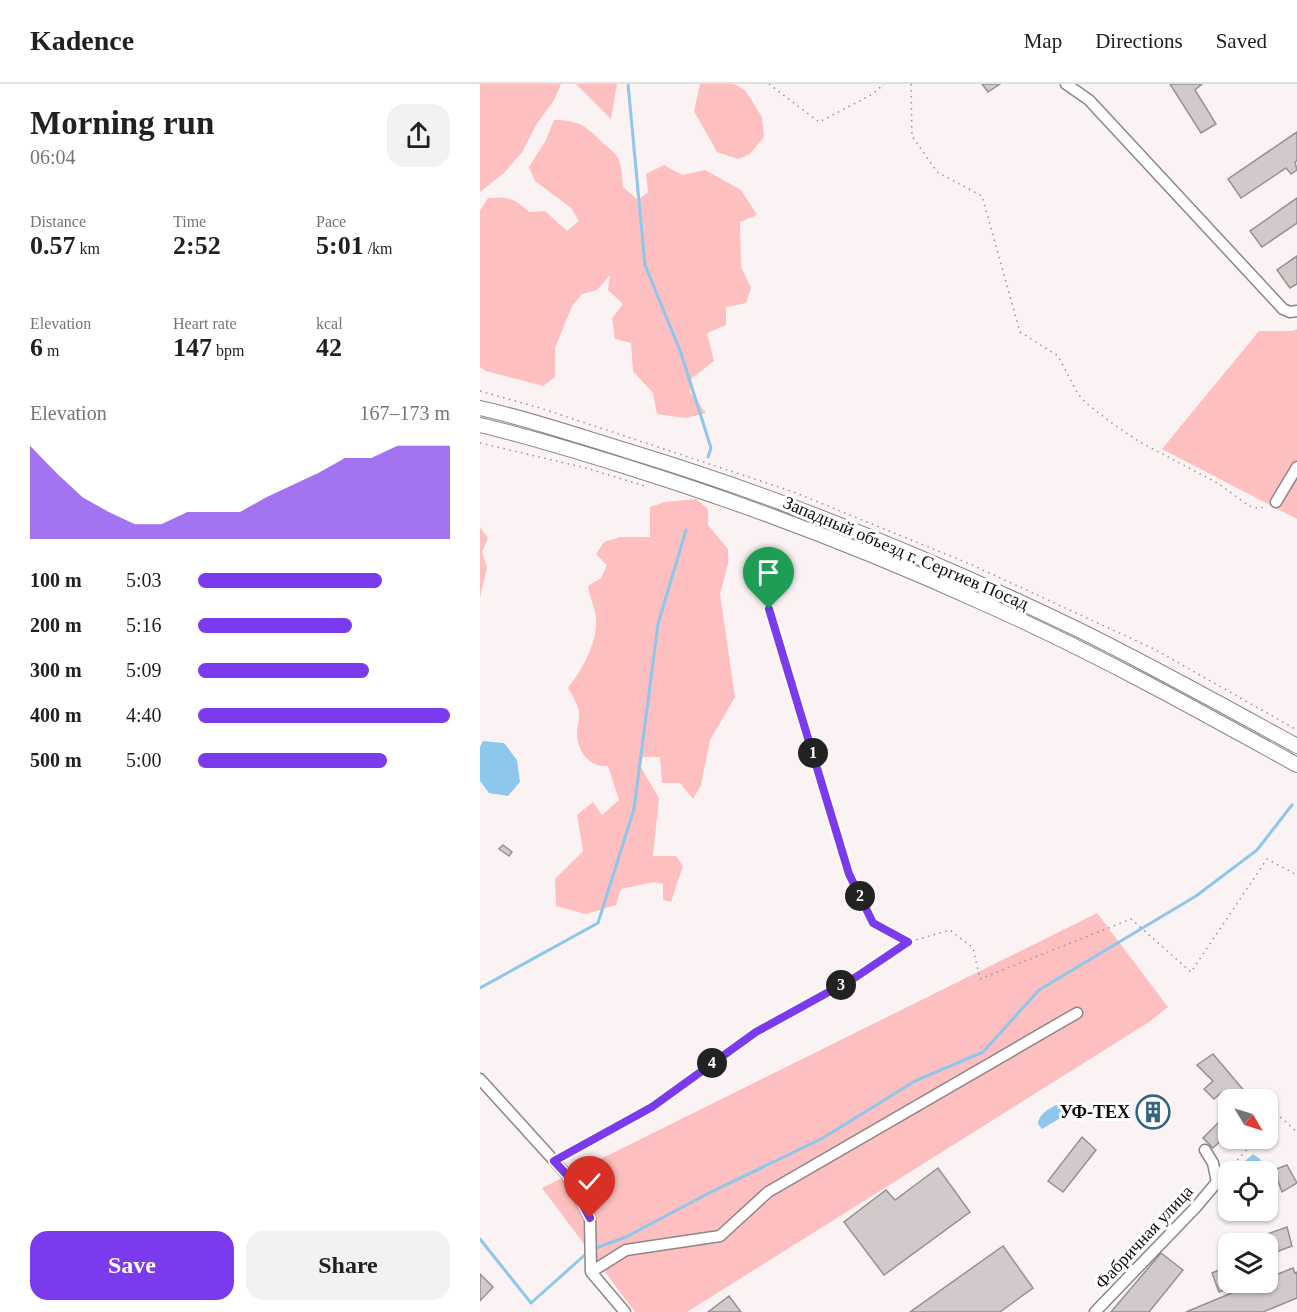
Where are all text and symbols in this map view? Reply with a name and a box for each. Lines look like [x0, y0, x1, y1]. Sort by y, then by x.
text: Kadence [30, 25, 134, 56]
text: Map [1024, 29, 1062, 53]
text: Directions [1095, 29, 1183, 53]
text: Saved [1216, 29, 1267, 53]
button: share [387, 104, 450, 167]
text: Morning run [30, 105, 214, 141]
text: 06:04 [30, 146, 76, 168]
text: Distance [30, 213, 86, 230]
text: Time [173, 213, 206, 230]
text: Pace [316, 213, 346, 230]
text: 0.57 [30, 231, 76, 260]
text: 2:52 [173, 231, 221, 260]
text: 5:01 [316, 231, 364, 260]
text: km [76, 240, 100, 257]
text: /km [364, 240, 393, 257]
text: Elevation [30, 315, 91, 332]
text: Heart rate [173, 315, 237, 332]
text: kcal [316, 315, 343, 332]
text: 6 [30, 333, 43, 362]
text: 147 [173, 333, 212, 362]
text: 42 [316, 333, 342, 362]
text: m [43, 342, 59, 359]
text: bpm [212, 342, 244, 359]
text: Elevation [30, 402, 107, 424]
text: 167–173 m [359, 402, 450, 424]
street label: Западный объезд г. Сергиев Посад [780, 492, 1032, 614]
pin [743, 547, 794, 609]
icon: arrive [752, 556, 785, 589]
text: 100 m [30, 569, 82, 591]
text: 5:03 [126, 569, 162, 591]
text: 200 m [30, 614, 82, 636]
text: 5:16 [126, 614, 162, 636]
text: 300 m [30, 659, 82, 681]
text: 5:09 [126, 659, 162, 681]
text: 400 m [30, 704, 82, 726]
text: 4:40 [126, 704, 162, 726]
pin: 1 [798, 738, 828, 768]
text: 1 [809, 744, 817, 761]
text: 500 m [30, 749, 82, 771]
text: 5:00 [126, 749, 162, 771]
pin: 2 [845, 881, 875, 911]
text: 2 [856, 887, 864, 904]
pin: 3 [826, 970, 856, 1000]
text: 3 [837, 976, 845, 993]
pin: 4 [697, 1048, 727, 1078]
text: 4 [708, 1054, 716, 1071]
north arrow [1218, 1089, 1278, 1149]
map controls [1218, 1089, 1278, 1293]
building icon: УФ-ТЕХ [1135, 1094, 1171, 1130]
place label: УФ-ТЕХ [1060, 1102, 1130, 1122]
pin [564, 1156, 615, 1218]
button: locate [1218, 1161, 1278, 1221]
icon: check [573, 1165, 606, 1198]
street label: Фабричная улица [1091, 1181, 1197, 1293]
button: Save [30, 1231, 234, 1300]
button: Share [246, 1231, 450, 1300]
button: layers [1218, 1233, 1278, 1293]

